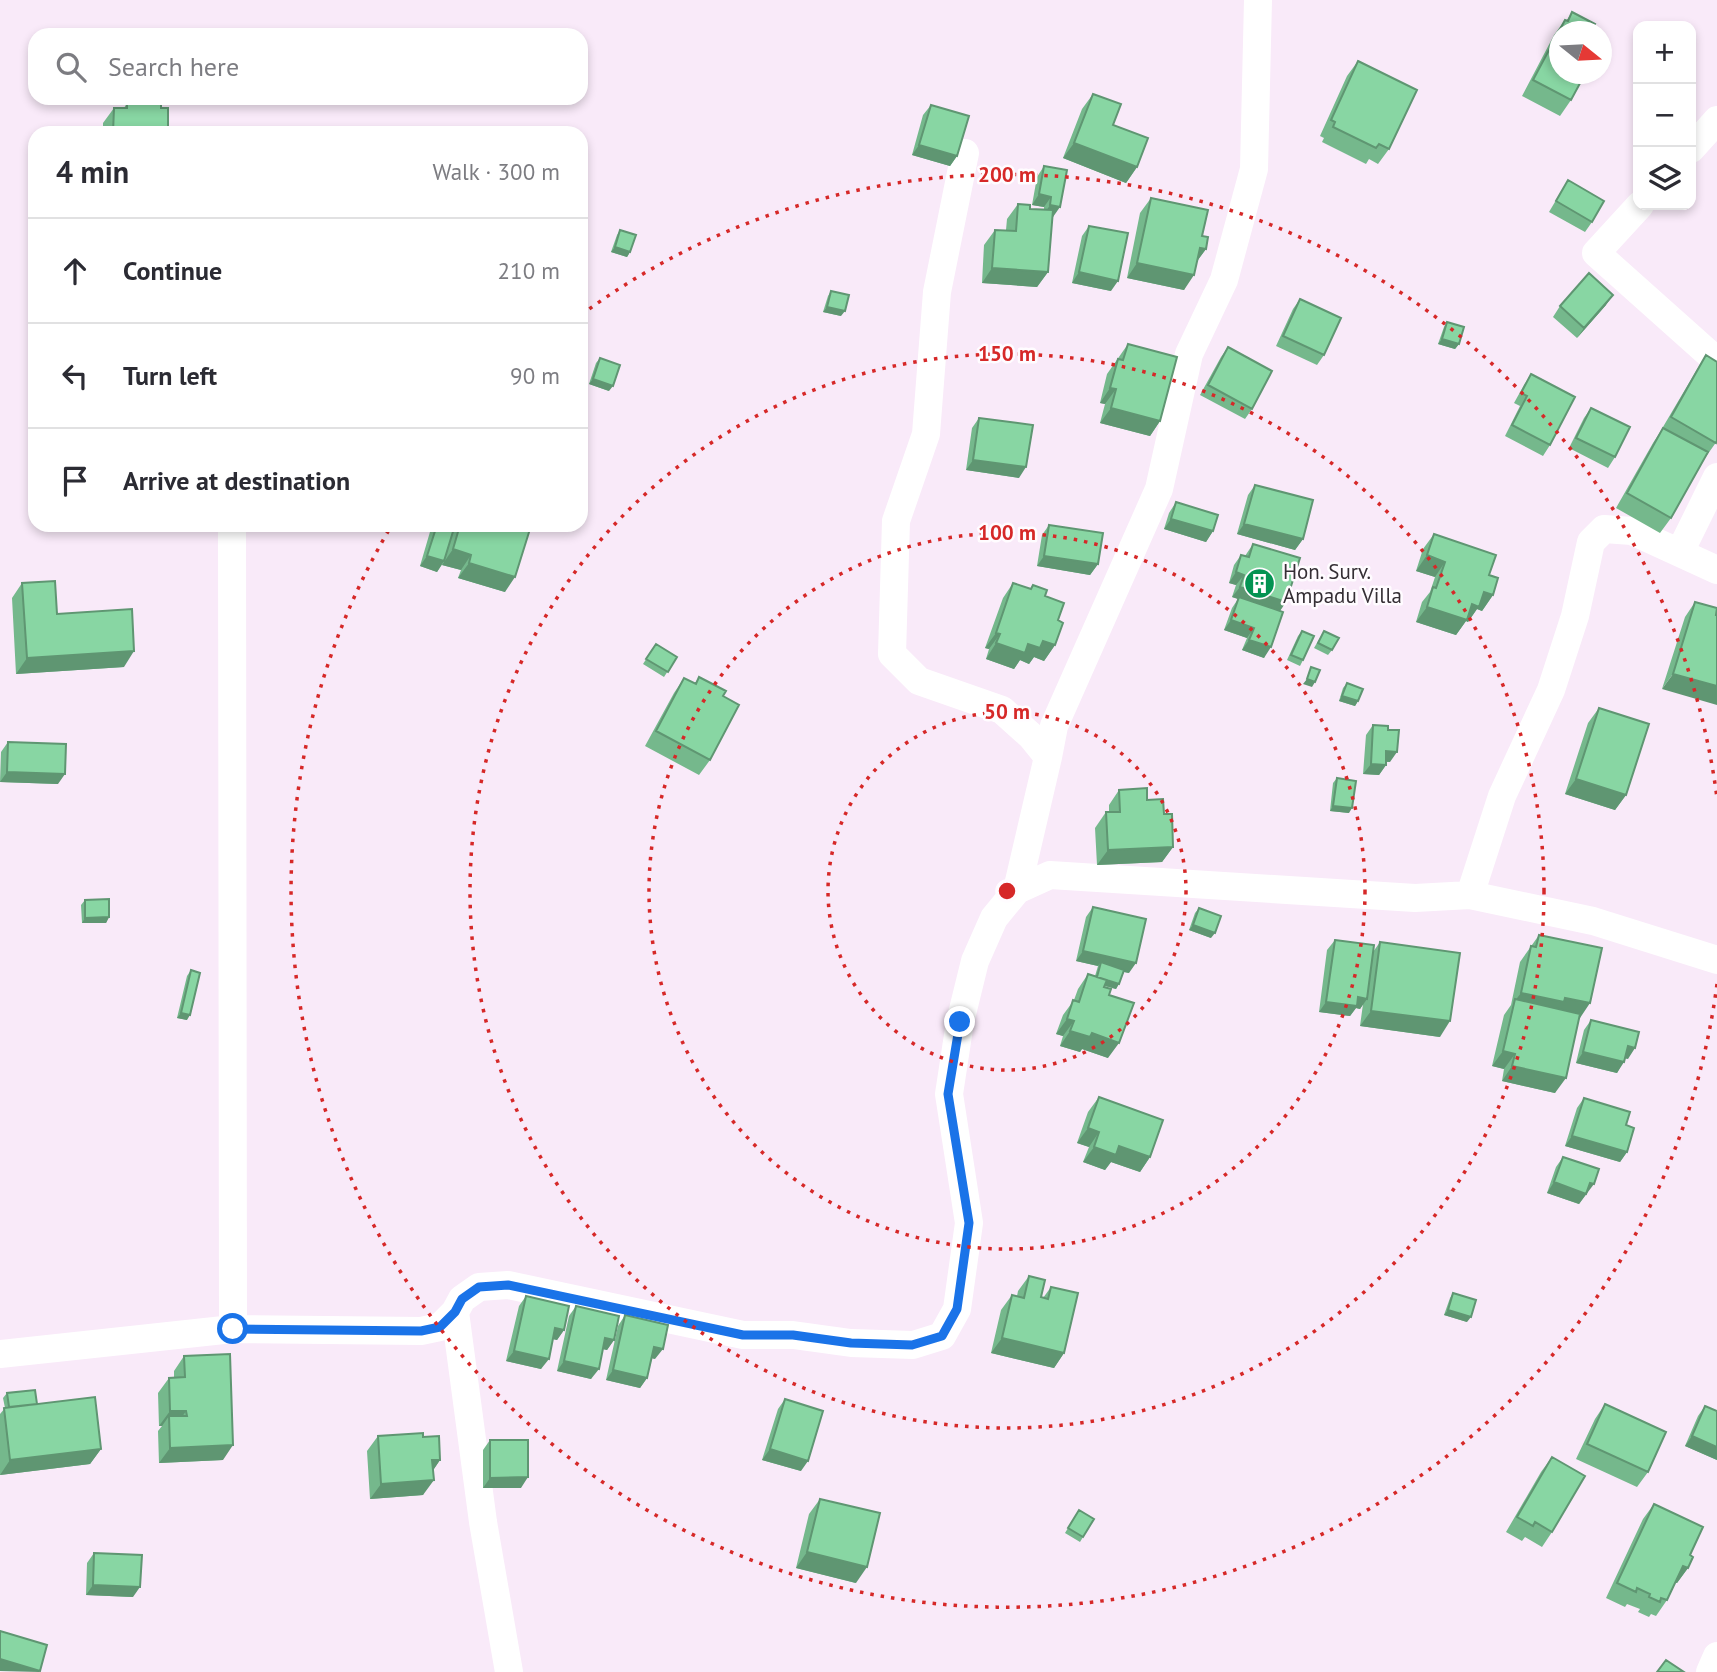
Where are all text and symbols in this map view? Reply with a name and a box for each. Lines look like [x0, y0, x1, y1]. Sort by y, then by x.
north arrow [1549, 21, 1612, 84]
map controls [1633, 21, 1696, 210]
button: + [1633, 21, 1696, 84]
search box [28, 28, 588, 105]
icon: search [52, 48, 90, 86]
text: Search here [108, 50, 239, 83]
button: − [1633, 84, 1696, 147]
button: layers [1633, 147, 1696, 210]
text: 4 min [56, 152, 129, 191]
text: Walk · 300 m [433, 157, 560, 186]
text: 200 m [978, 161, 1036, 188]
icon: ahead [56, 252, 94, 290]
text: Continue [123, 254, 222, 287]
text: 210 m [498, 256, 560, 285]
text: 150 m [978, 340, 1036, 367]
icon: left [56, 357, 94, 395]
text: Turn left [123, 359, 217, 392]
text: 90 m [510, 361, 560, 390]
icon: arrive [56, 462, 94, 500]
text: Arrive at destination [123, 464, 350, 497]
text: 100 m [978, 519, 1036, 546]
place label: Hon. Surv. Ampadu Villa [1283, 558, 1402, 609]
building icon: Hon. Surv. Ampadu Villa [1243, 567, 1277, 601]
text: 50 m [984, 698, 1030, 725]
centre of rings [995, 879, 1019, 903]
route end [944, 1006, 975, 1037]
route start [217, 1313, 248, 1344]

